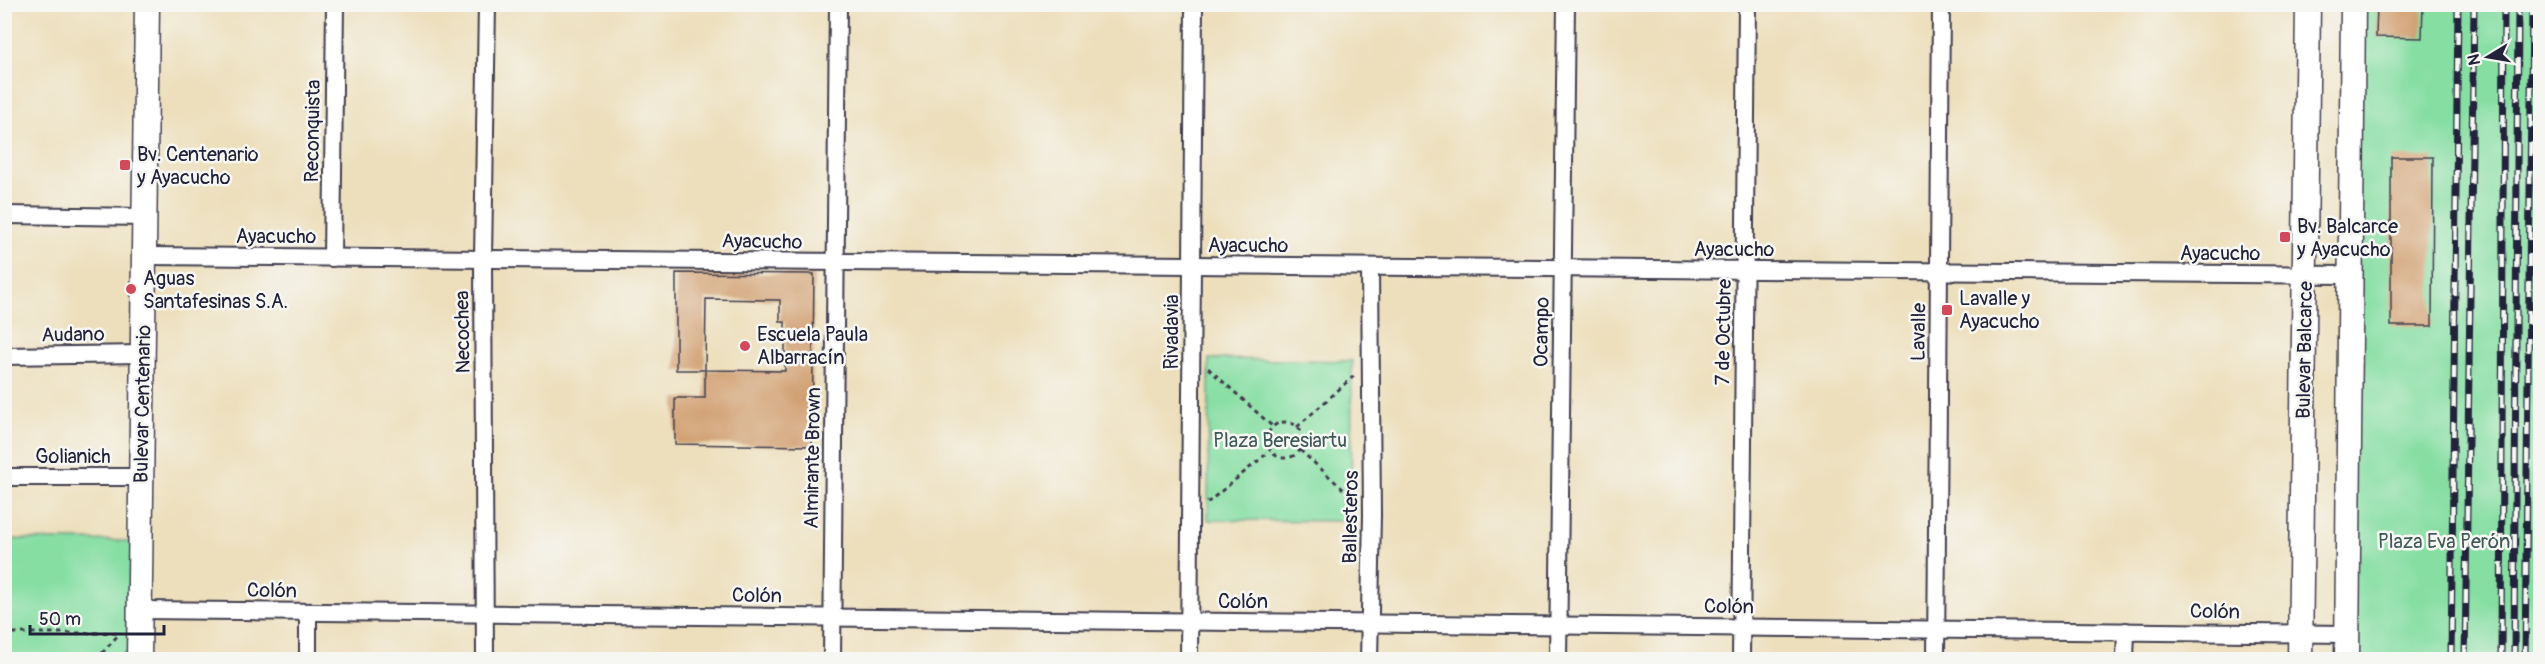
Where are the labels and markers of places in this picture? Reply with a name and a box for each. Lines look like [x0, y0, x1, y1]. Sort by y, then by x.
place label: Bv. Centenario y Ayacucho [136, 142, 259, 190]
marker: Bv. Centenario y Ayacucho [118, 158, 132, 172]
place label: Bv. Balcarce y Ayacucho [2296, 214, 2398, 262]
marker: Bv. Balcarce y Ayacucho [2278, 230, 2292, 244]
place label: Aguas Santafesinas S.A. [143, 266, 288, 314]
marker: Aguas Santafesinas S.A. [124, 282, 138, 296]
place label: Lavalle y Ayacucho [1959, 286, 2040, 334]
marker: Lavalle y Ayacucho [1940, 303, 1954, 317]
place label: Escuela Paula Albarracín [757, 322, 868, 370]
marker: Escuela Paula Albarracín [738, 339, 752, 353]

